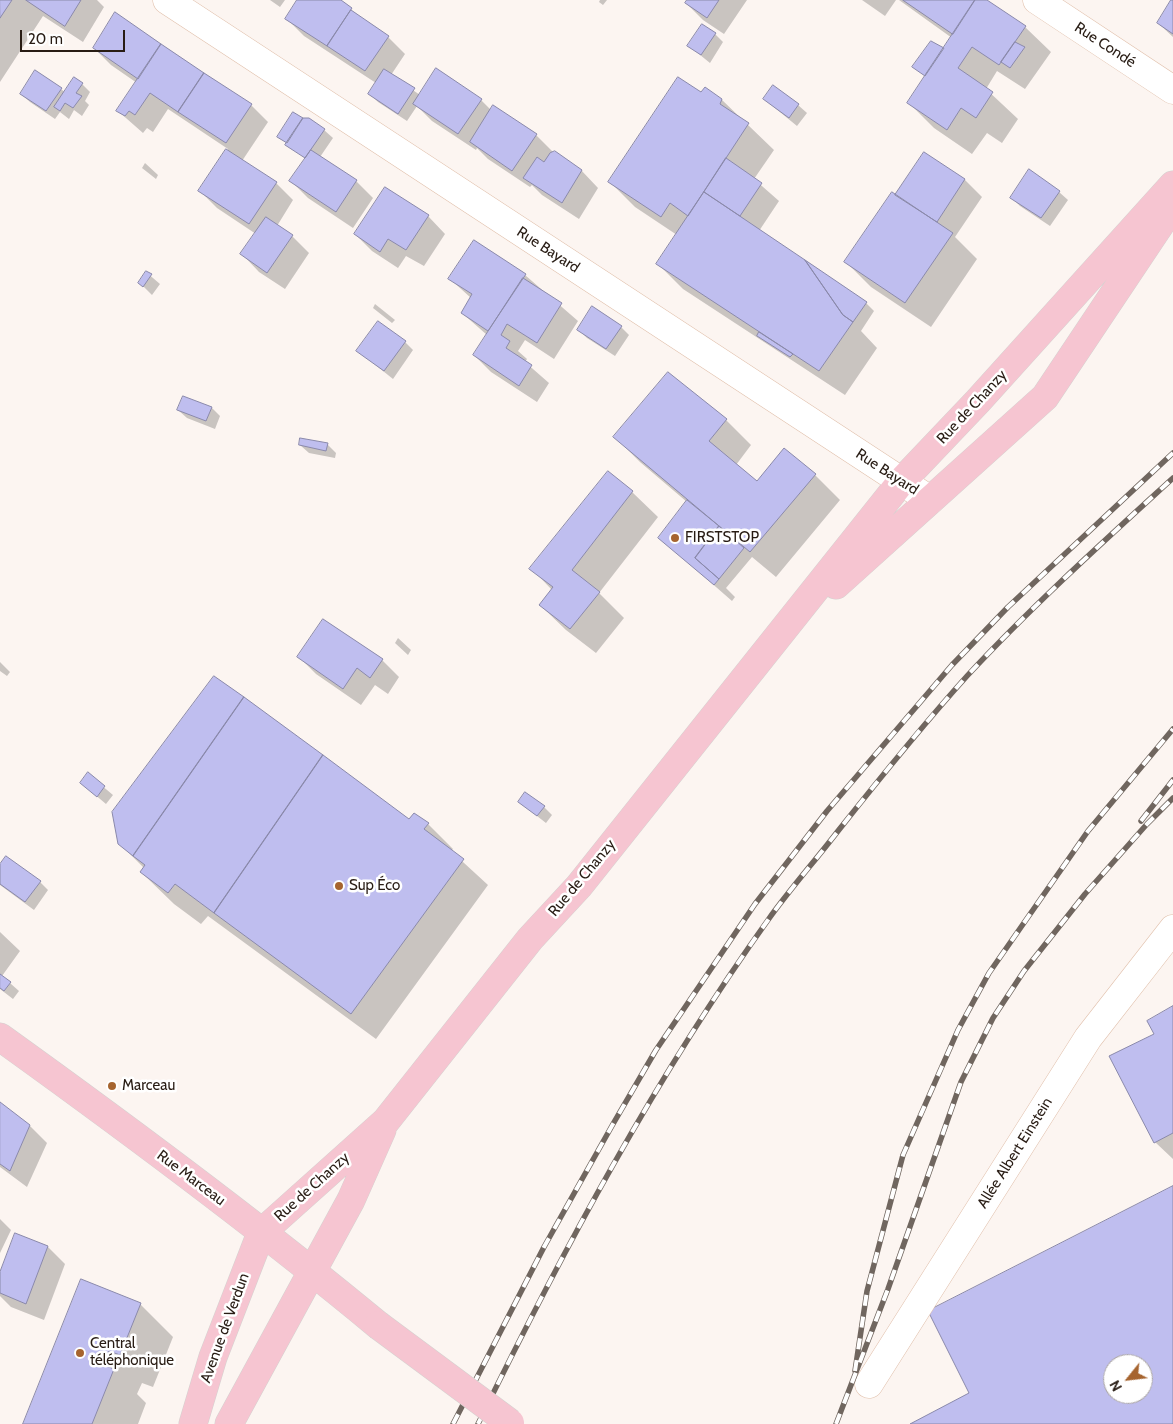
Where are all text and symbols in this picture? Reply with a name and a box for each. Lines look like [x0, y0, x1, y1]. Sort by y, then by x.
street label: Rue Condé [1071, 19, 1139, 71]
scale bar [22, 20, 128, 52]
text: 20 m [28, 30, 63, 48]
street label: Rue Bayard [513, 223, 583, 277]
street label: Rue de Chanzy [933, 366, 1011, 448]
street label: Rue Bayard [852, 445, 922, 499]
place label: FIRSTSTOP [685, 529, 759, 547]
marker: FIRSTSTOP [669, 532, 681, 544]
street label: Rue de Chanzy [545, 836, 619, 920]
place label: Sup Éco [349, 877, 400, 895]
marker: Sup Éco [333, 880, 345, 892]
place label: Marceau [122, 1077, 175, 1095]
marker: Marceau [106, 1080, 118, 1092]
street label: Allée Albert Einstein [974, 1094, 1056, 1212]
street label: Rue Marceau [153, 1146, 229, 1210]
street label: Rue de Chanzy [271, 1149, 353, 1225]
street label: Avenue de Verdun [197, 1271, 253, 1385]
place label: Central téléphonique [90, 1335, 174, 1370]
marker: Central téléphonique [74, 1347, 86, 1359]
north arrow [1103, 1354, 1153, 1404]
text: N [1105, 1377, 1126, 1394]

